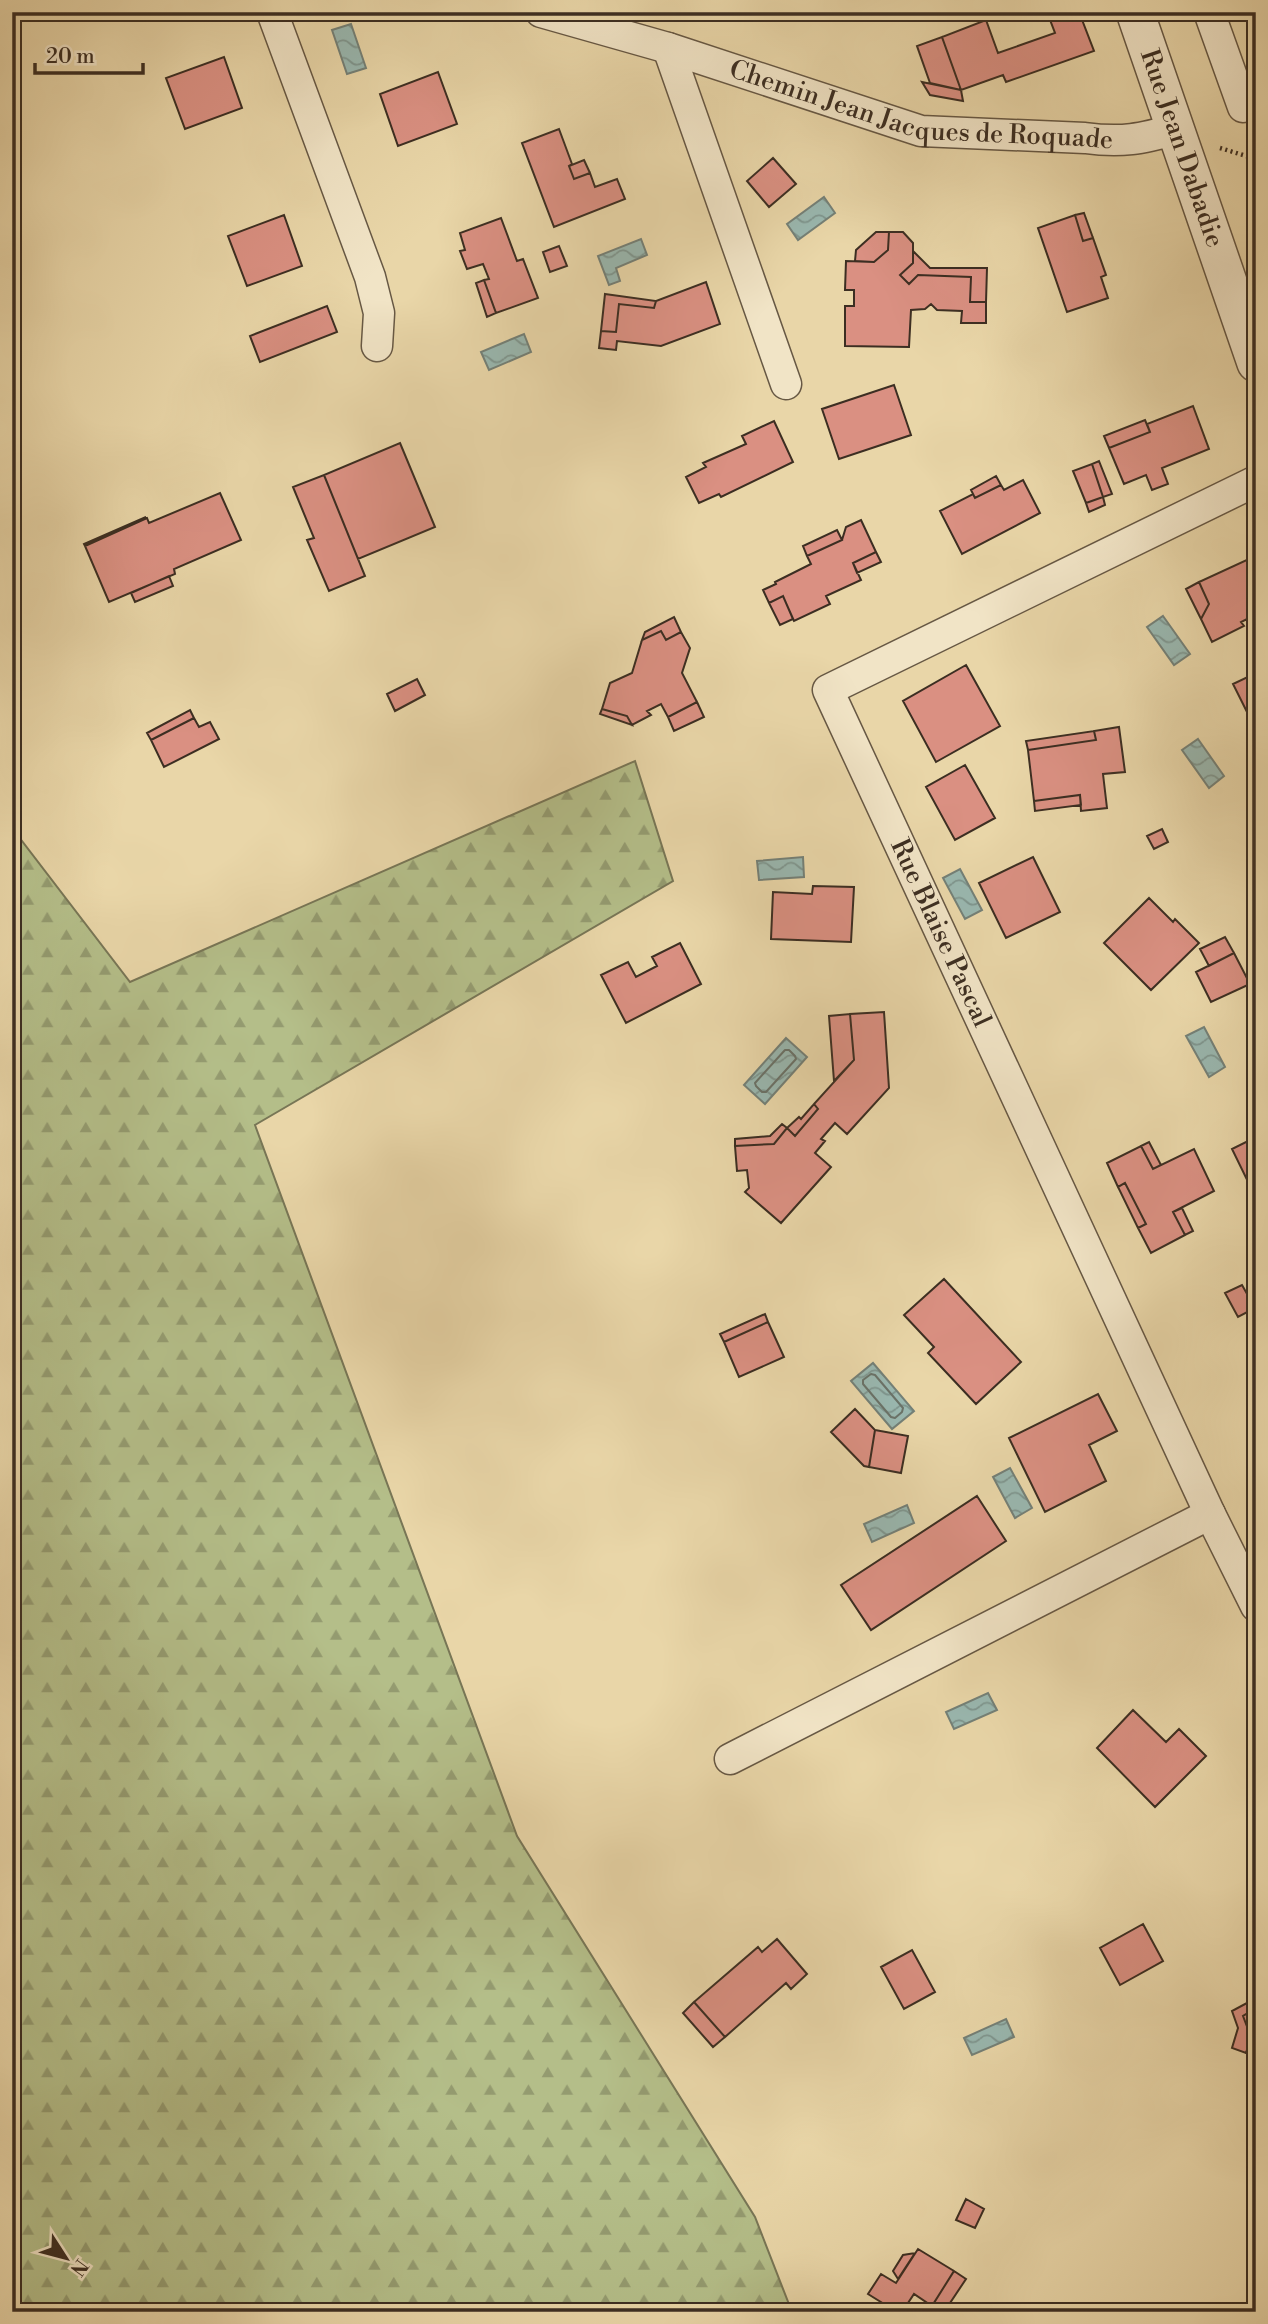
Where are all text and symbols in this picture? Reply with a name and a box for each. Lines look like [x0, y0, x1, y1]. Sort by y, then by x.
scale bar [35, 32, 144, 76]
text: 20 m [46, 44, 95, 70]
street label: Rue Jean Dabadie [1133, 45, 1231, 251]
street label: Chemin Jean Jacques de Roquade [725, 53, 1114, 156]
street label: Rue Blaise Pascal [883, 834, 998, 1032]
north arrow [32, 2222, 102, 2292]
text: N [65, 2254, 93, 2281]

